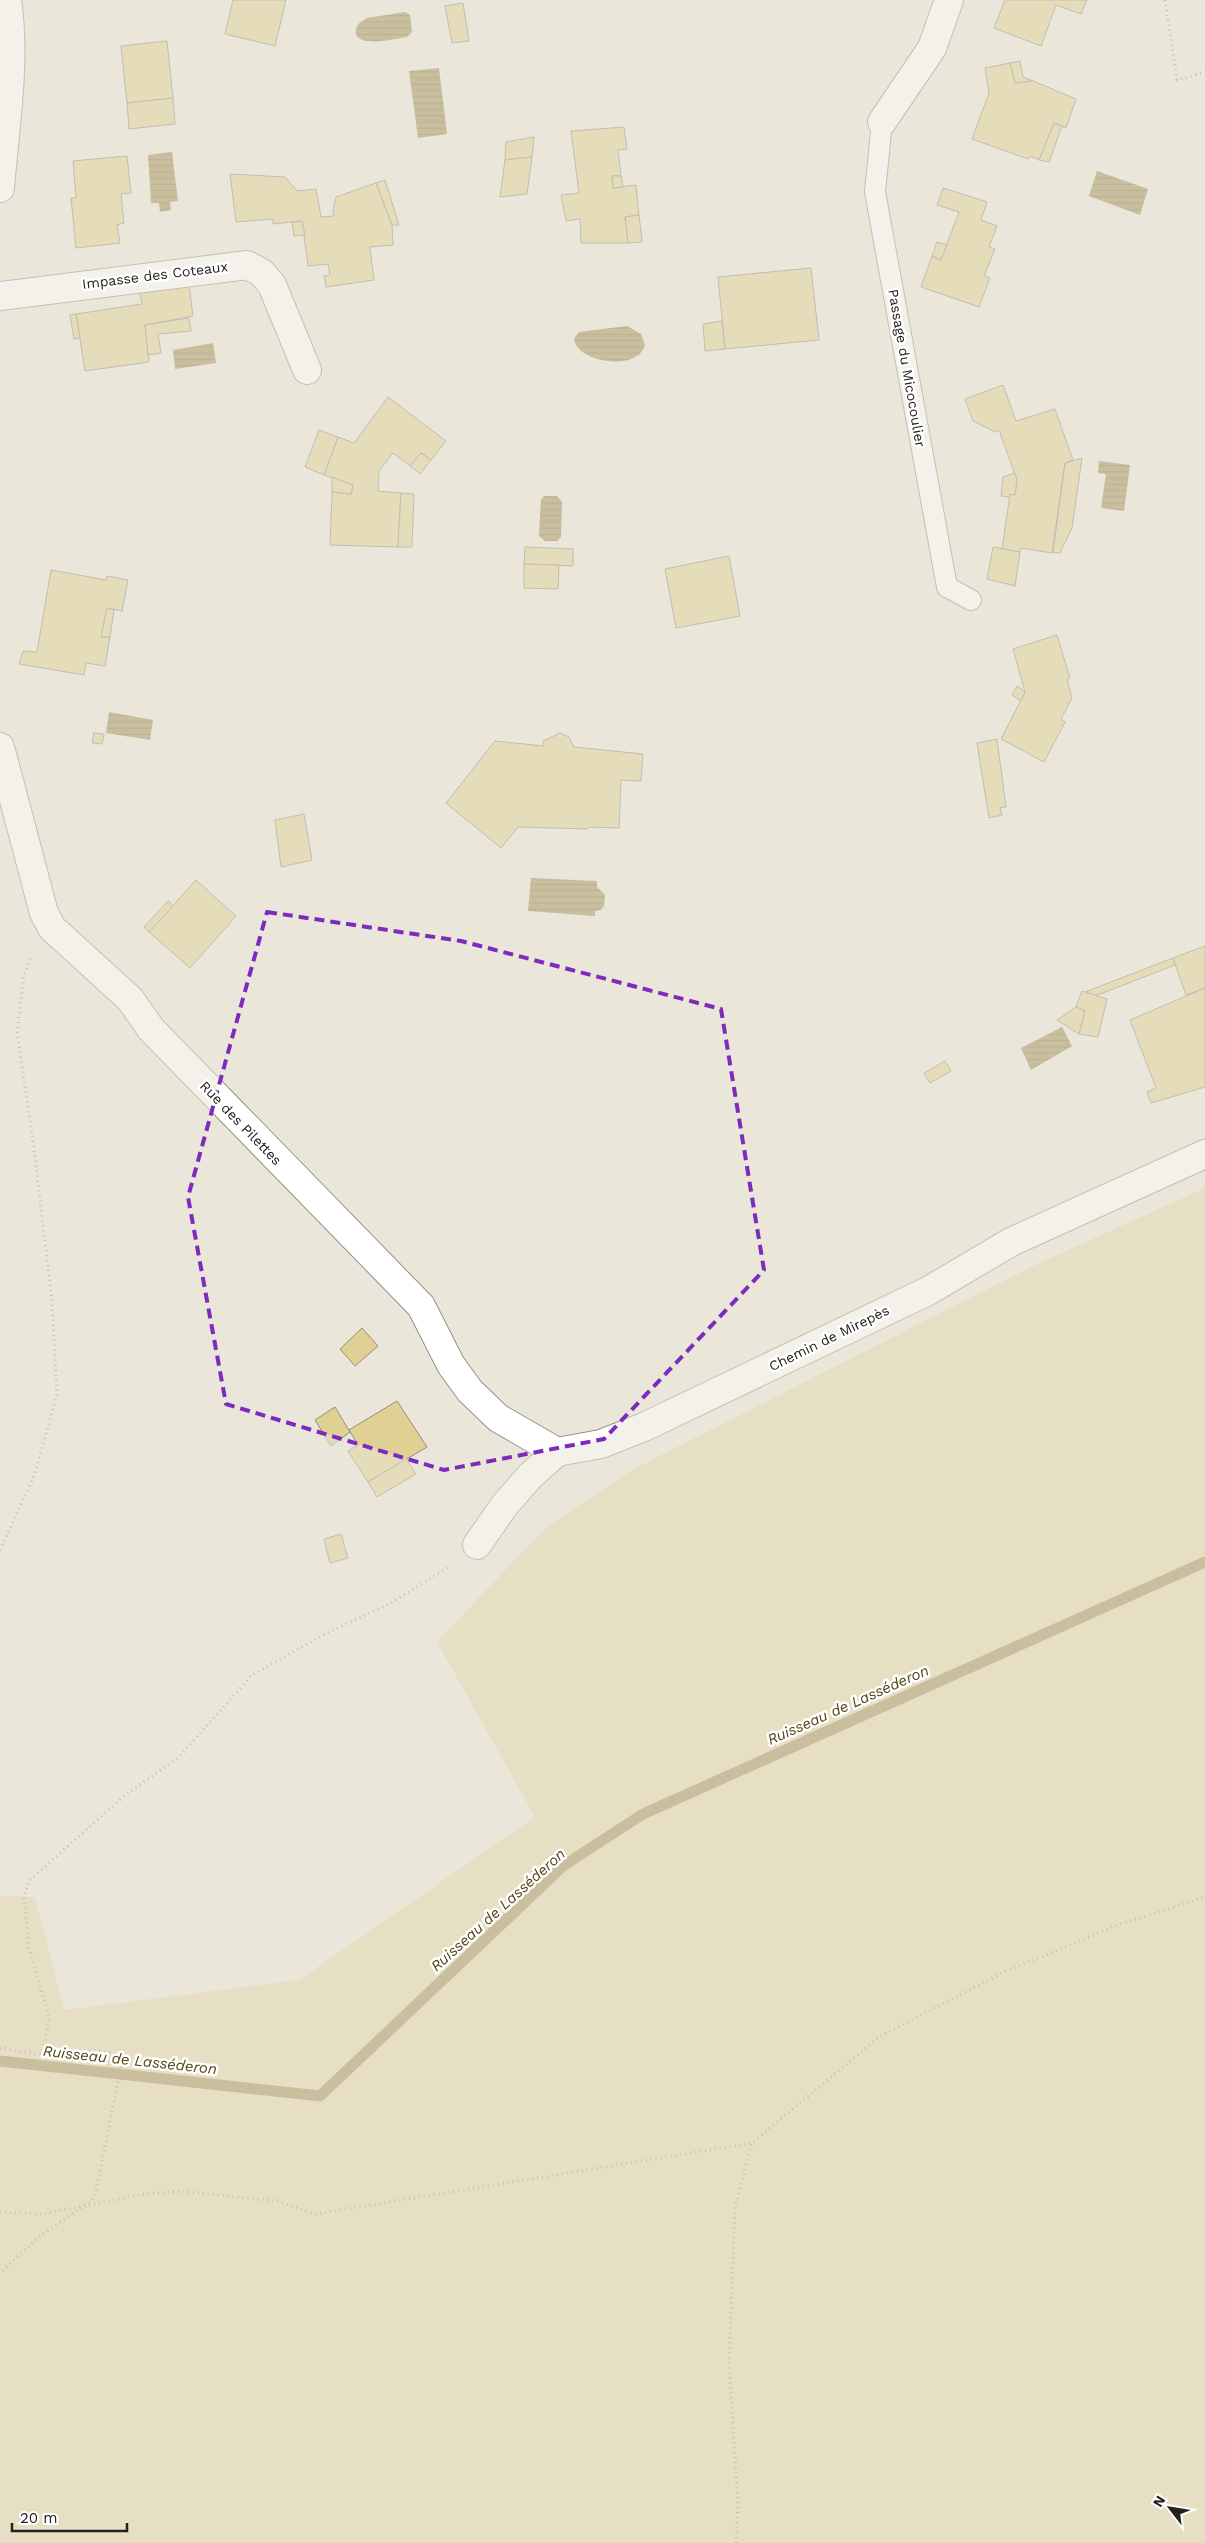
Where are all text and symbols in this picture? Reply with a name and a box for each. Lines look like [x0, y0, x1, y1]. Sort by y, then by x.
street label: Impasse des Coteaux [81, 258, 229, 292]
street label: Passage du Micocoulier [885, 288, 929, 449]
street label: Rue des Pilettes [197, 1078, 285, 1168]
street label: Chemin de Mirepès [766, 1302, 892, 1374]
water label: Ruisseau de Lasséderon [764, 1661, 932, 1749]
water label: Ruisseau de Lasséderon [427, 1845, 569, 1975]
water label: Ruisseau de Lasséderon [42, 2042, 218, 2078]
north arrow [1145, 2483, 1195, 2533]
text: N [1149, 2493, 1168, 2510]
scale bar [12, 2500, 128, 2532]
text: 20 m [20, 2509, 58, 2527]

